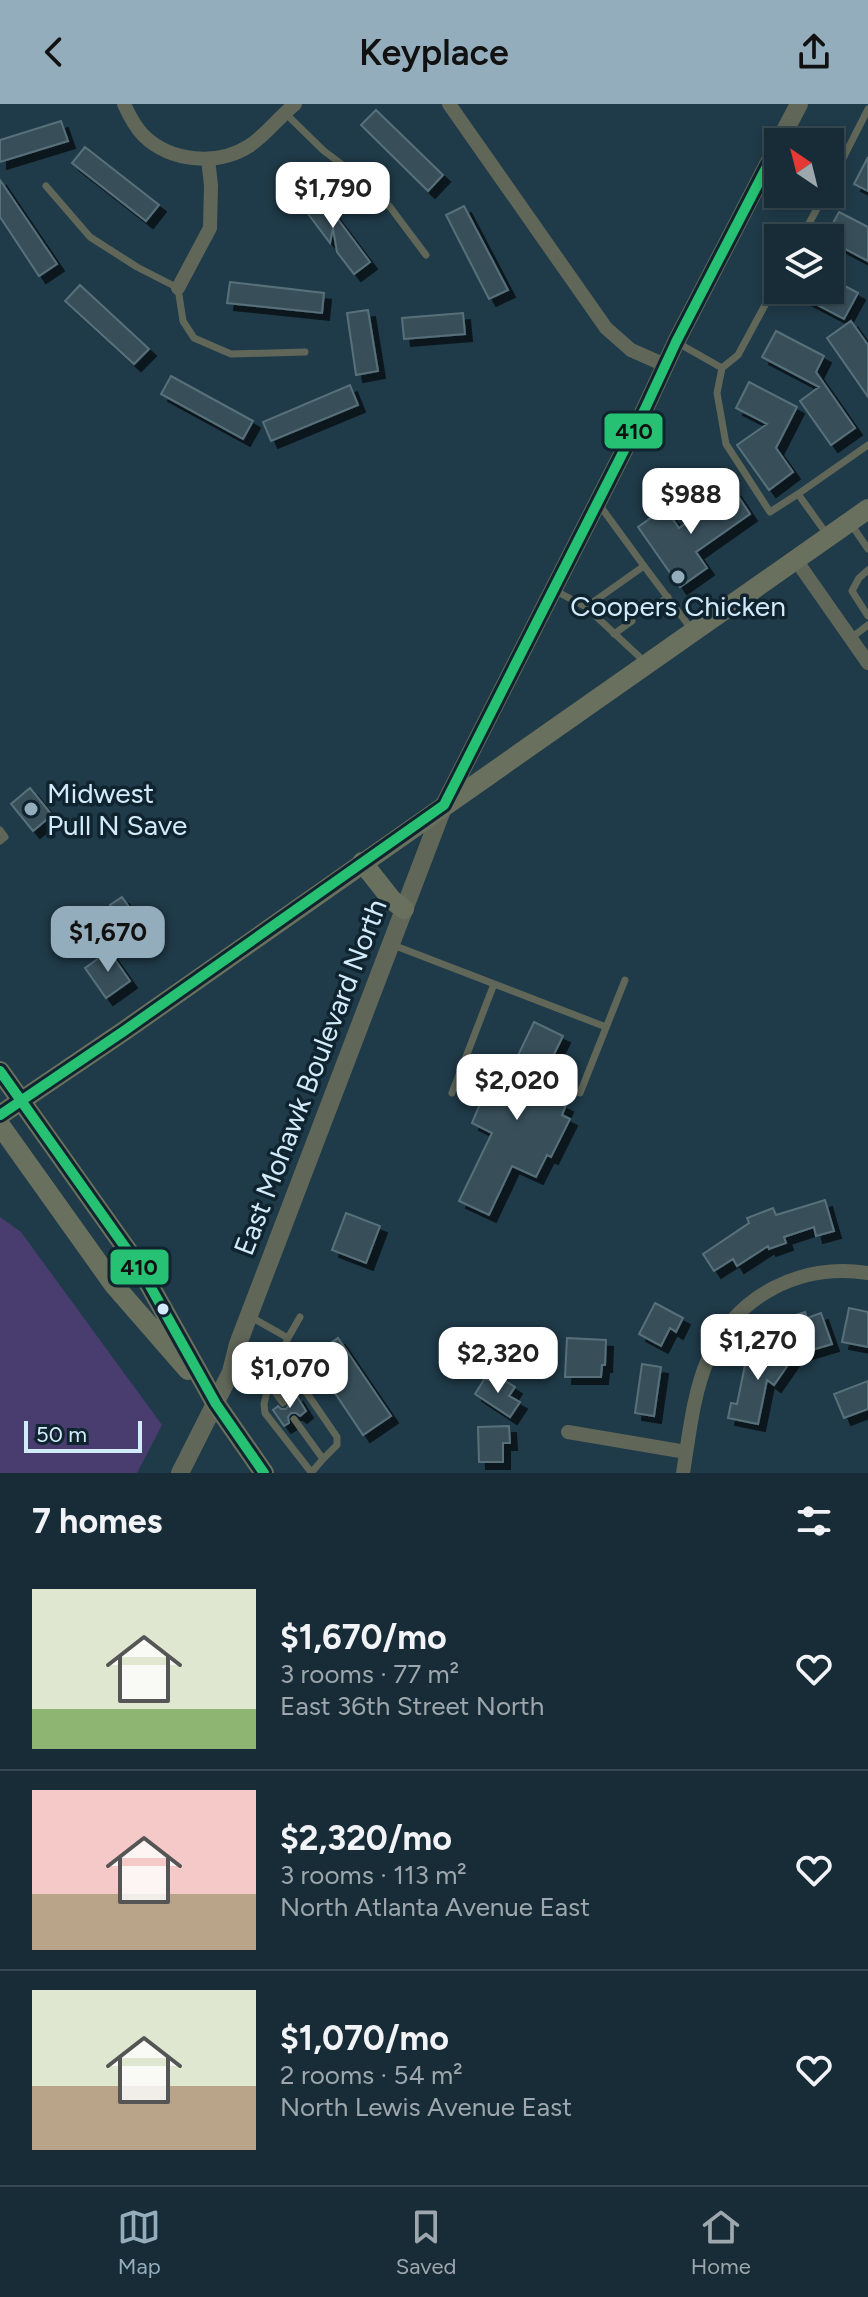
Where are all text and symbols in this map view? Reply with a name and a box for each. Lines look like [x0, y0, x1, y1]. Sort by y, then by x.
icon: back [32, 30, 76, 74]
icon: share [792, 30, 836, 74]
text: Keyplace [359, 31, 509, 74]
north arrow [764, 128, 844, 208]
map controls [764, 128, 844, 304]
pin: $1,790 [268, 162, 398, 230]
text: $1,790 [294, 172, 372, 204]
button: layers [764, 224, 844, 304]
line badge: 410 [603, 412, 664, 450]
text: 410 [615, 418, 653, 445]
pin: $988 [644, 468, 738, 536]
text: $988 [660, 478, 722, 510]
marker: Coopers Chicken [669, 568, 687, 586]
place label: Coopers Chicken [570, 589, 786, 623]
place label: Midwest Pull N Save [47, 776, 187, 842]
marker: Midwest Pull N Save [22, 800, 40, 818]
street label: East Mohawk Boulevard North [226, 894, 394, 1260]
pin: $1,670 [43, 906, 173, 974]
text: $1,670 [69, 916, 147, 948]
pin: $2,020 [452, 1054, 582, 1122]
text: $2,020 [475, 1064, 559, 1096]
line badge: 410 [109, 1248, 170, 1286]
text: 410 [120, 1254, 158, 1281]
unlabelled marker [155, 1301, 171, 1317]
pin: $1,270 [693, 1314, 823, 1382]
text: $1,270 [719, 1324, 797, 1356]
pin: $2,320 [433, 1327, 563, 1395]
text: $2,320 [457, 1337, 539, 1369]
pin: $1,070 [225, 1342, 355, 1410]
text: $1,070 [250, 1352, 330, 1384]
scale bar [24, 1417, 142, 1453]
text: 50 m [36, 1421, 87, 1448]
icon: filters [792, 1499, 836, 1543]
text: 7 homes [32, 1501, 162, 1542]
text: $1,670/mo [280, 1617, 447, 1658]
icon: home [96, 1621, 192, 1717]
icon: heart [792, 1647, 836, 1691]
text: 3 rooms · 77 m² [280, 1658, 459, 1690]
text: East 36th Street North [280, 1690, 544, 1722]
text: $2,320/mo [280, 1818, 452, 1859]
icon: home [96, 1822, 192, 1918]
icon: heart [792, 1848, 836, 1892]
text: 3 rooms · 113 m² [280, 1859, 467, 1891]
text: North Atlanta Avenue East [280, 1891, 590, 1923]
text: $1,070/mo [280, 2018, 449, 2059]
icon: home [96, 2022, 192, 2118]
icon: heart [792, 2048, 836, 2092]
text: 2 rooms · 54 m² [280, 2059, 463, 2091]
text: North Lewis Avenue East [280, 2091, 572, 2123]
tab: Map [117, 2205, 161, 2280]
tab: Saved [396, 2205, 456, 2280]
tab: Home [691, 2205, 751, 2280]

